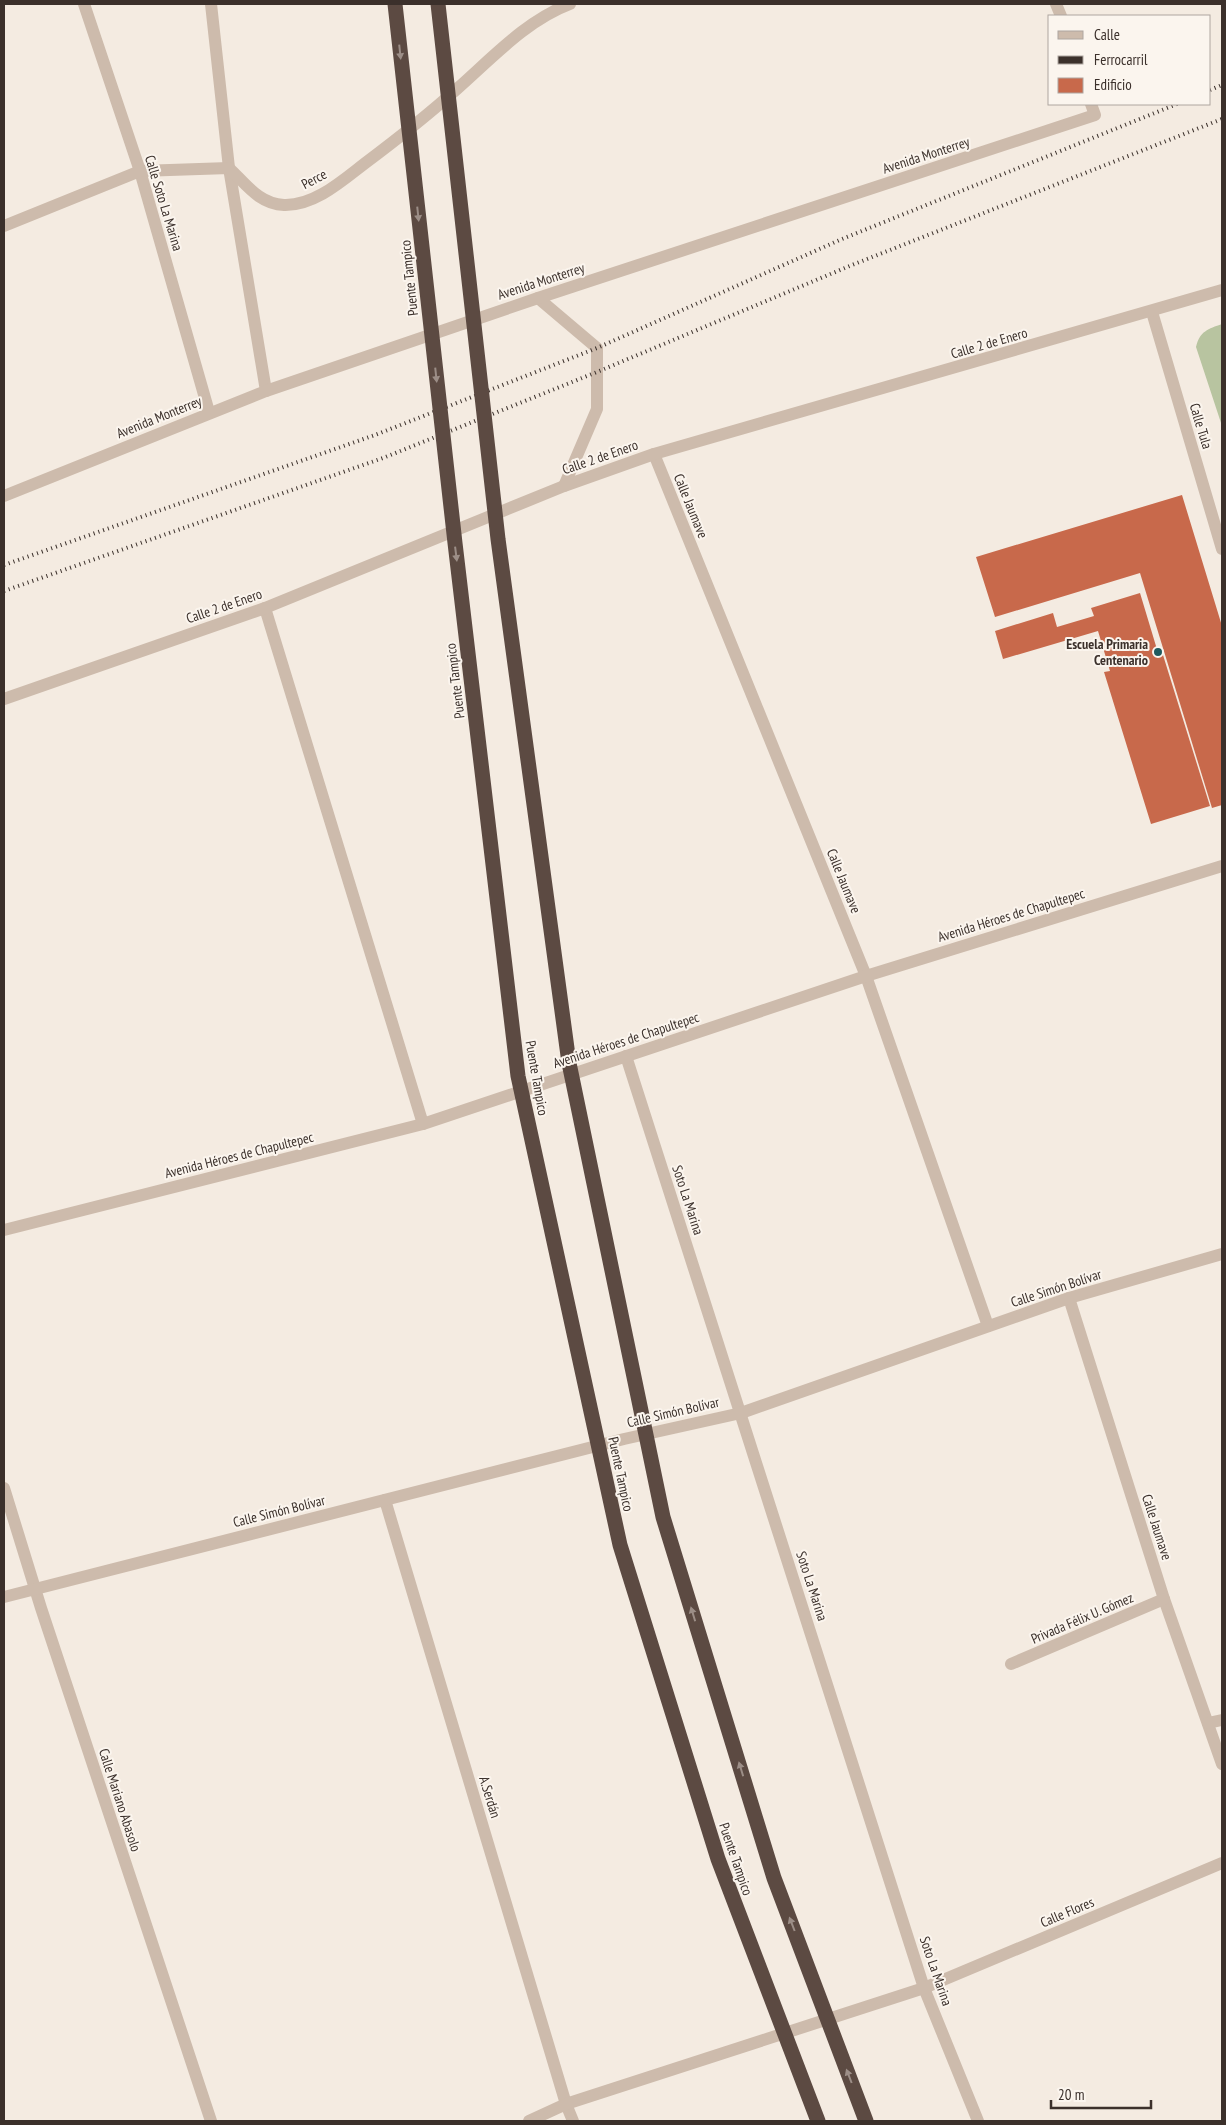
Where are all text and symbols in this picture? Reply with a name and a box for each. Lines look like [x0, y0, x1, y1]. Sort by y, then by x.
legend [1048, 15, 1211, 105]
text: Calle [1094, 25, 1120, 44]
one-way arrow [396, 45, 404, 61]
text: Ferrocarril [1094, 50, 1148, 69]
text: Edificio [1094, 75, 1132, 94]
street label: Avenida Monterrey [880, 132, 972, 178]
street label: Calle Soto La Marina [141, 153, 187, 253]
street label: Perce [298, 165, 330, 193]
one-way arrow [414, 206, 422, 222]
street label: Puente Tampico [396, 239, 422, 317]
street label: Avenida Monterrey [495, 258, 587, 304]
street label: Calle 2 de Enero [949, 323, 1029, 363]
one-way arrow [432, 367, 440, 383]
street label: Avenida Monterrey [114, 391, 205, 442]
street label: Calle Tula [1186, 401, 1216, 451]
street label: Calle 2 de Enero [560, 436, 640, 478]
street label: Calle Jaumave [670, 471, 712, 541]
one-way arrow [452, 546, 460, 562]
street label: Calle 2 de Enero [184, 585, 264, 627]
place label: Escuela Primaria Centenario [1066, 635, 1148, 669]
street label: Puente Tampico [441, 642, 469, 720]
marker: Escuela Primaria Centenario [1152, 646, 1164, 658]
street label: Calle Jaumave [823, 846, 865, 916]
street label: Avenida Héroes de Chapultepec [935, 884, 1087, 946]
street label: Avenida Héroes de Chapultepec [551, 1008, 701, 1072]
street label: Puente Tampico [522, 1039, 552, 1117]
street label: Avenida Héroes de Chapultepec [163, 1128, 315, 1182]
street label: Soto La Marina [668, 1163, 708, 1237]
street label: Calle Simón Bolívar [1008, 1265, 1104, 1311]
street label: Calle Simón Bolívar [625, 1393, 721, 1431]
street label: Puente Tampico [604, 1435, 638, 1513]
street label: Calle Simón Bolívar [231, 1491, 327, 1531]
street label: Calle Jaumave [1138, 1492, 1176, 1562]
street label: Soto La Marina [792, 1549, 832, 1623]
street label: Privada Félix U. Gómez [1028, 1588, 1136, 1648]
one-way arrow [689, 1607, 696, 1622]
street label: Calle Mariano Abasolo [95, 1746, 145, 1854]
one-way arrow [736, 1762, 744, 1777]
street label: A.Serdán [475, 1774, 505, 1820]
street label: Puente Tampico [715, 1820, 757, 1898]
street label: Calle Flores [1037, 1893, 1097, 1931]
one-way arrow [787, 1917, 795, 1931]
street label: Soto La Marina [916, 1934, 956, 2008]
one-way arrow [845, 2068, 852, 2083]
scale bar [1051, 2078, 1151, 2110]
text: 20 m [1058, 2085, 1084, 2104]

